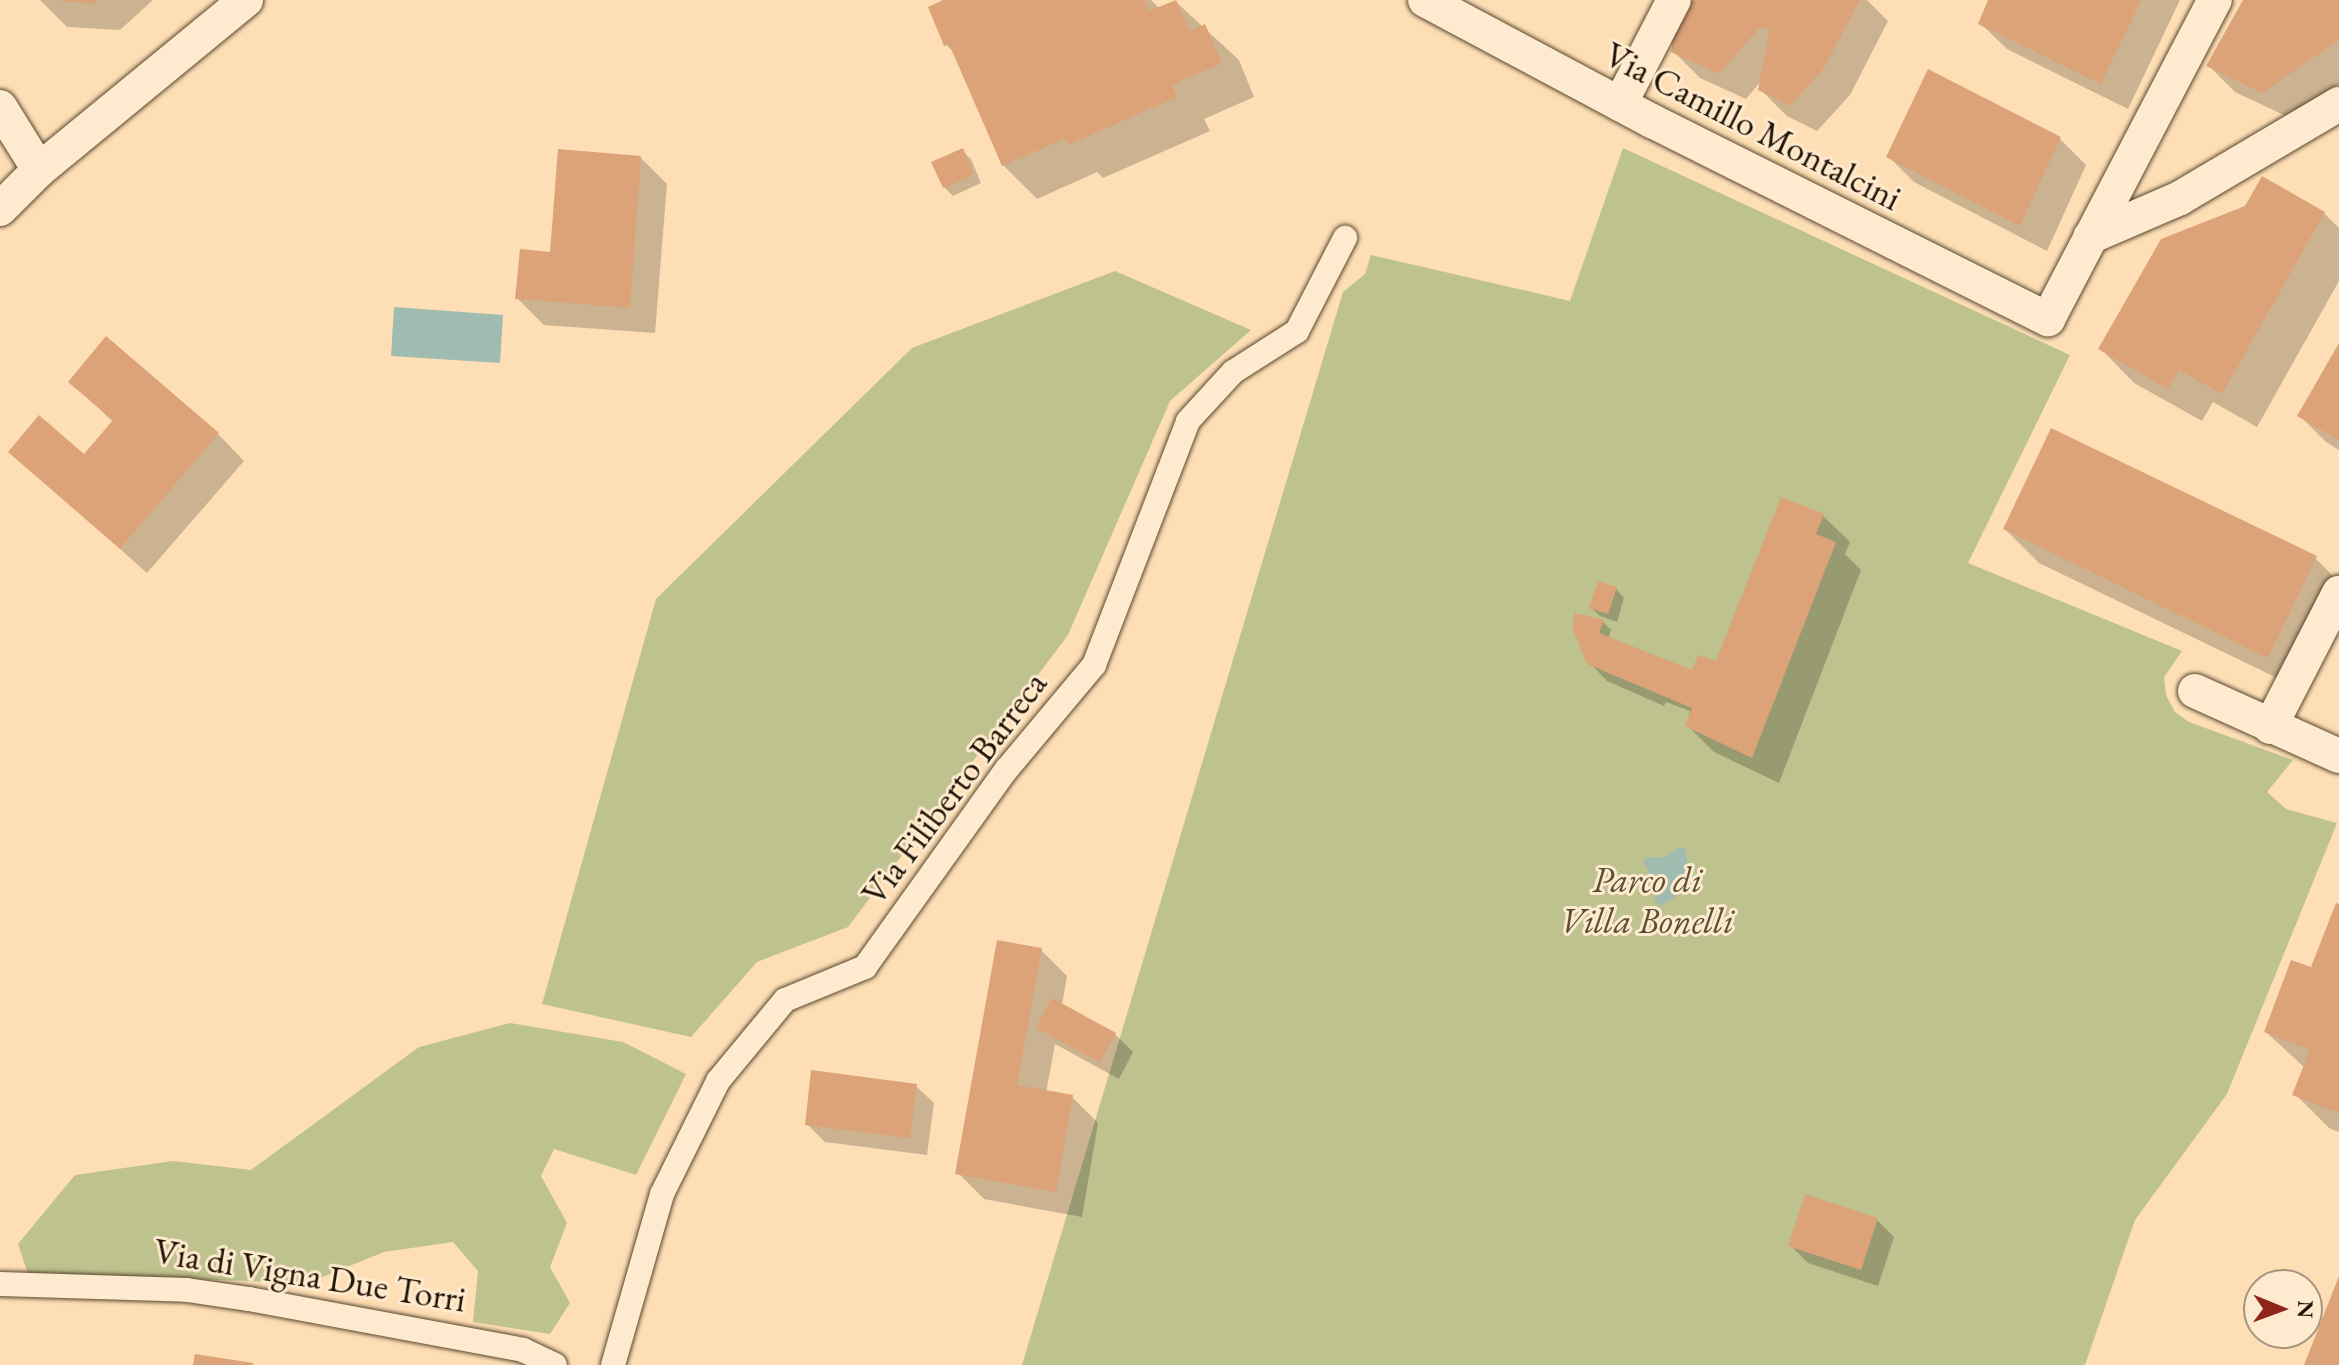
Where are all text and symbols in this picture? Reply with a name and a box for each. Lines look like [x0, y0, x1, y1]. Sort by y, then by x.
street label: Via Camillo Montalcini [1597, 33, 1909, 219]
street label: Via Filiberto Barreca [852, 663, 1056, 913]
park label: Parco di Villa Bonelli [1560, 857, 1734, 942]
street label: Via di Vigna Due Torri [151, 1229, 469, 1321]
north arrow [2243, 1269, 2323, 1349]
text: N [2291, 1300, 2320, 1319]

